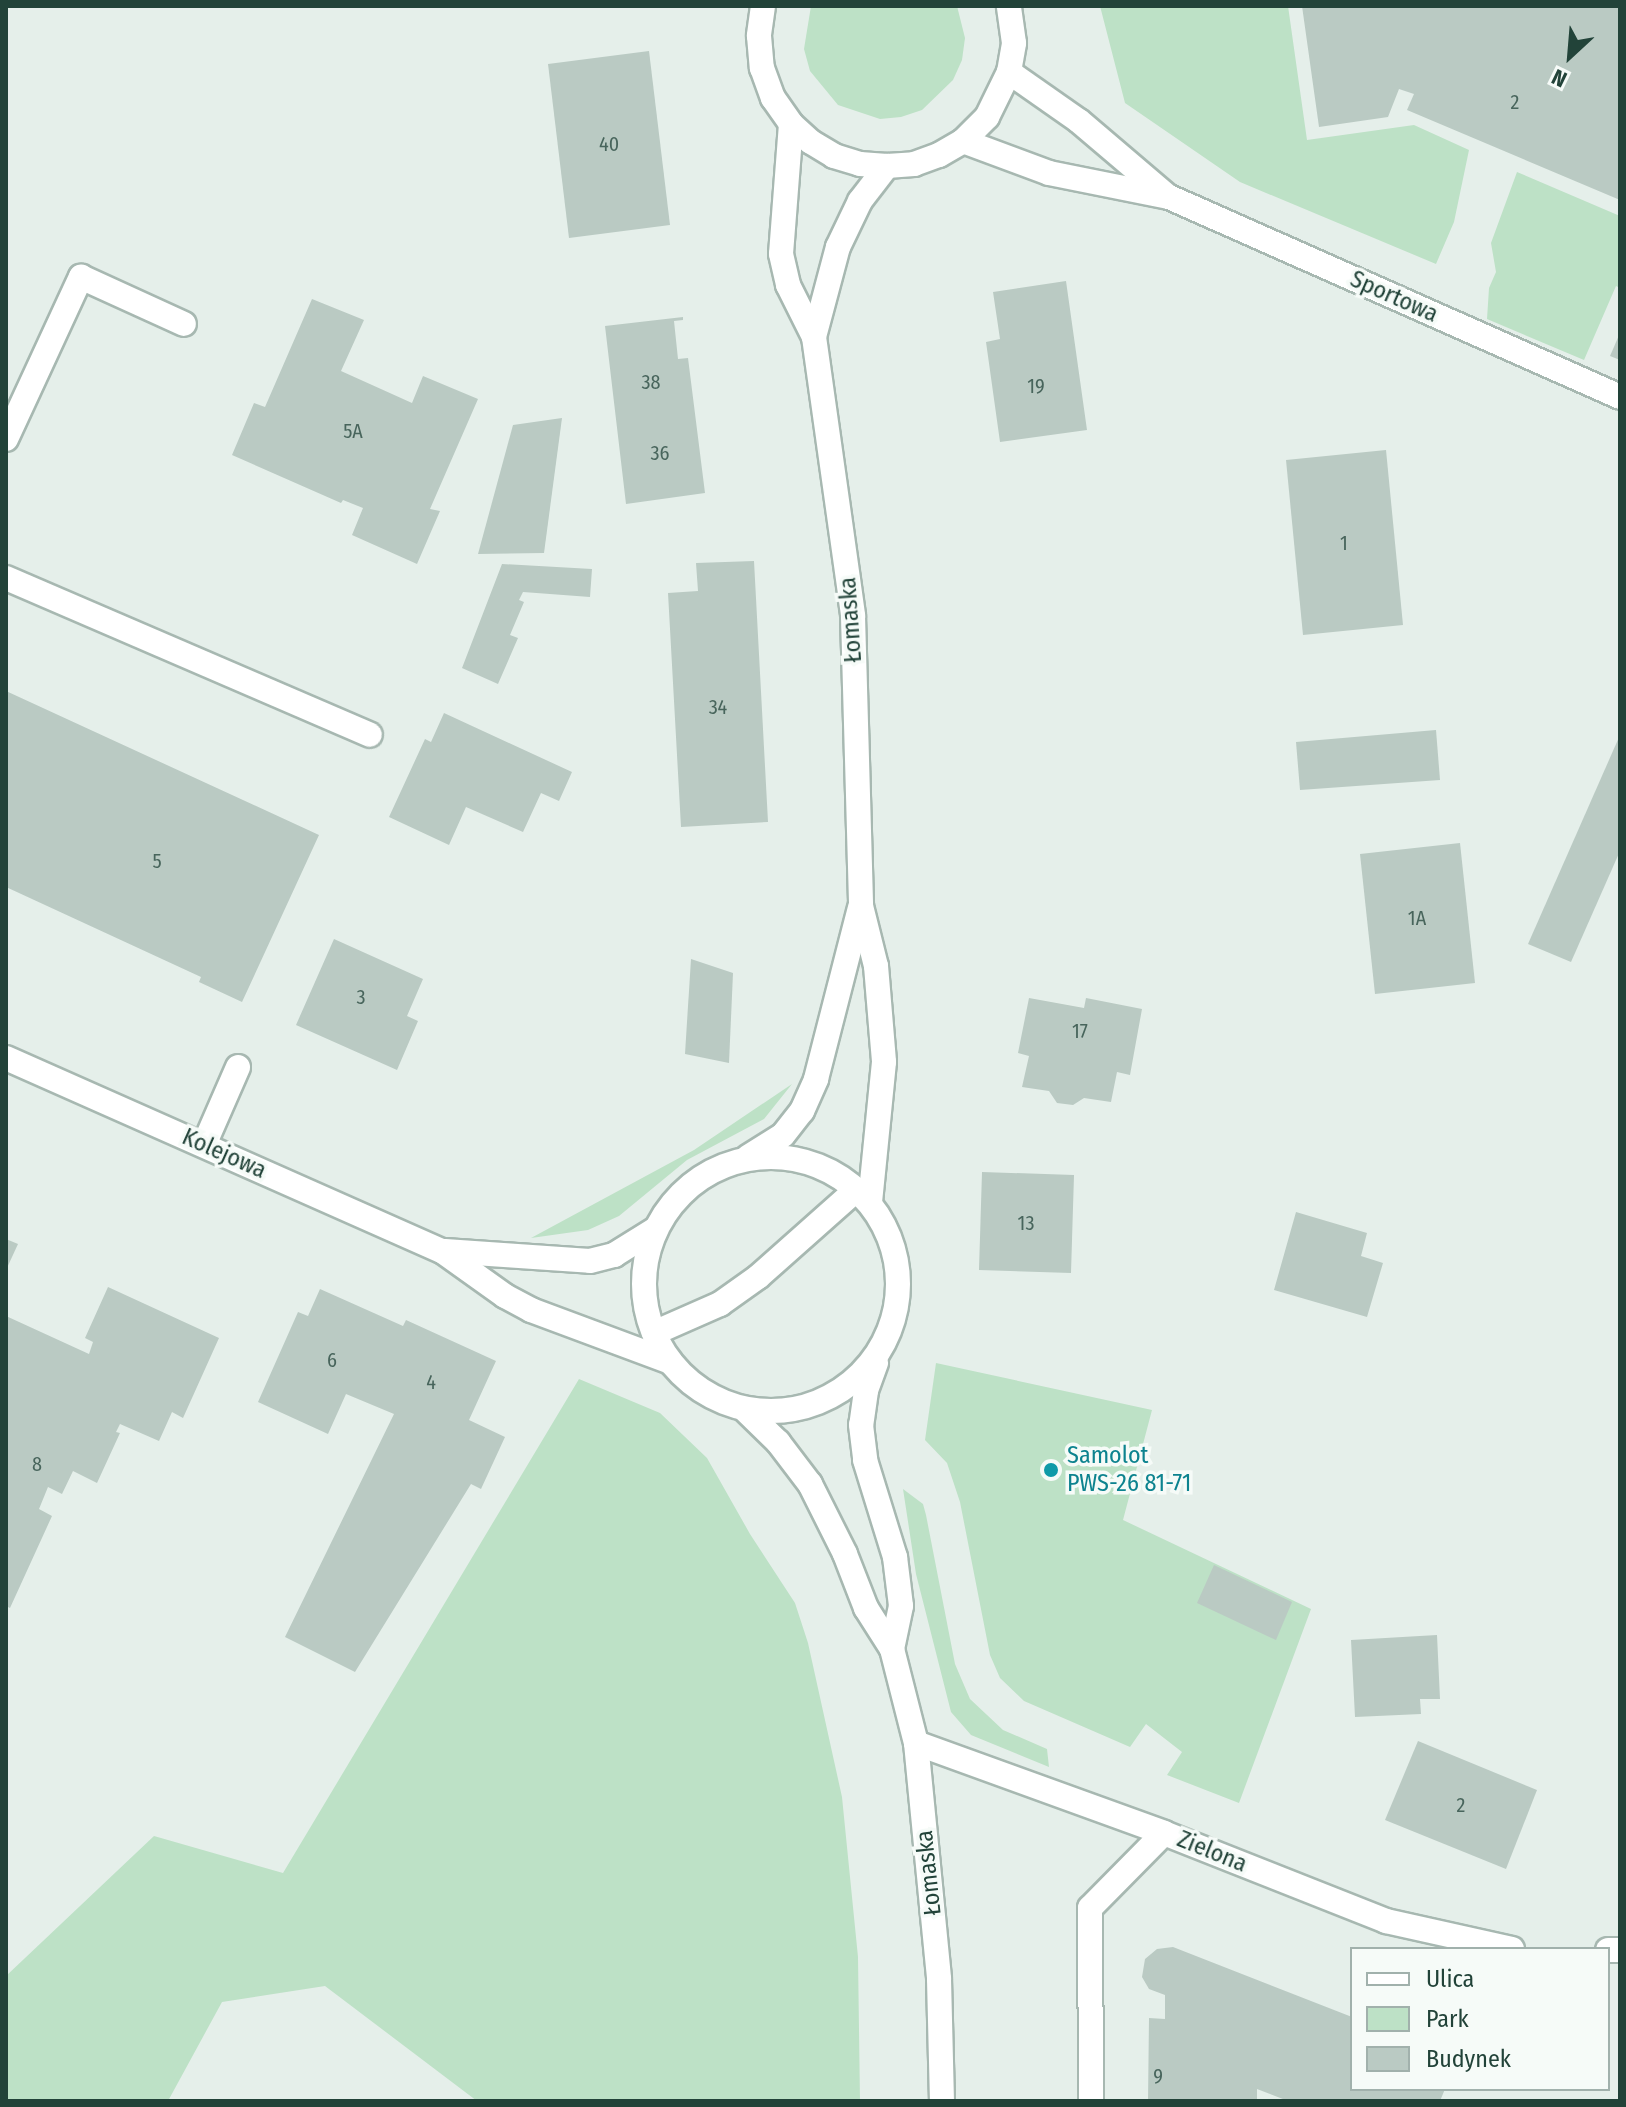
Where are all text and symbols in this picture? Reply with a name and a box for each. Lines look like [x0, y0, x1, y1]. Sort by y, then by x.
north arrow [1530, 16, 1610, 96]
text: N [1547, 63, 1571, 93]
house number: 2 [1511, 90, 1519, 114]
house number: 40 [599, 132, 619, 156]
street label: Sportowa [1346, 265, 1442, 329]
house number: 38 [641, 370, 661, 394]
house number: 19 [1027, 374, 1045, 398]
house number: 5A [343, 419, 363, 443]
house number: 36 [651, 441, 669, 465]
house number: 1 [1340, 531, 1348, 555]
street label: Łomaska [834, 576, 868, 664]
house number: 34 [709, 695, 727, 719]
house number: 5 [152, 849, 162, 873]
house number: 1A [1408, 906, 1426, 930]
house number: 3 [356, 985, 366, 1009]
house number: 17 [1072, 1019, 1088, 1043]
street label: Kolejowa [178, 1123, 270, 1185]
house number: 13 [1018, 1211, 1034, 1235]
house number: 6 [327, 1348, 337, 1372]
house number: 4 [426, 1370, 436, 1394]
place label: Samolot PWS-26 81-71 [1067, 1442, 1191, 1498]
house number: 8 [32, 1452, 42, 1476]
marker: Samolot PWS-26 81-71 [1042, 1461, 1060, 1479]
house number: 2 [1457, 1793, 1465, 1817]
street label: Zielona [1173, 1825, 1251, 1879]
street label: Łomaska [910, 1829, 948, 1917]
legend [1350, 1947, 1610, 2091]
text: Ulica [1426, 1965, 1474, 1993]
text: Park [1426, 2005, 1469, 2033]
text: Budynek [1426, 2045, 1511, 2073]
house number: 9 [1153, 2064, 1163, 2088]

